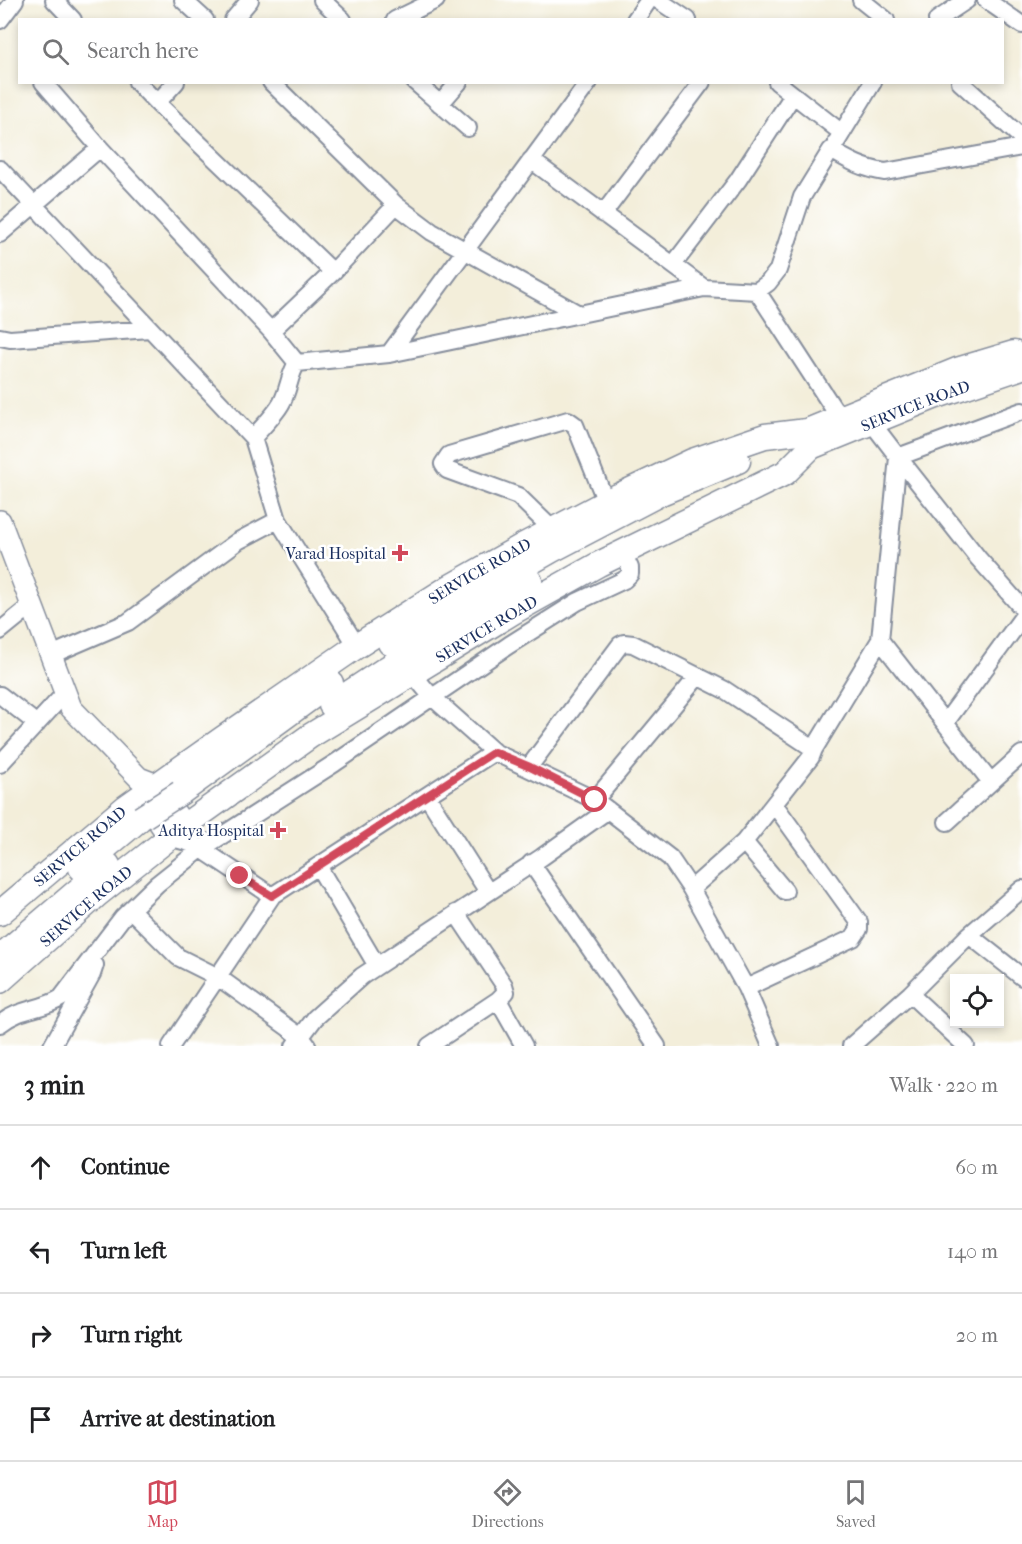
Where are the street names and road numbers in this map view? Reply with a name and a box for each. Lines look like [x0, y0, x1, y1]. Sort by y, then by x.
street label: SERVICE ROAD [858, 376, 972, 435]
street label: SERVICE ROAD [425, 534, 534, 608]
street label: SERVICE ROAD [432, 591, 541, 667]
street label: SERVICE ROAD [29, 802, 130, 890]
street label: SERVICE ROAD [36, 861, 136, 951]

